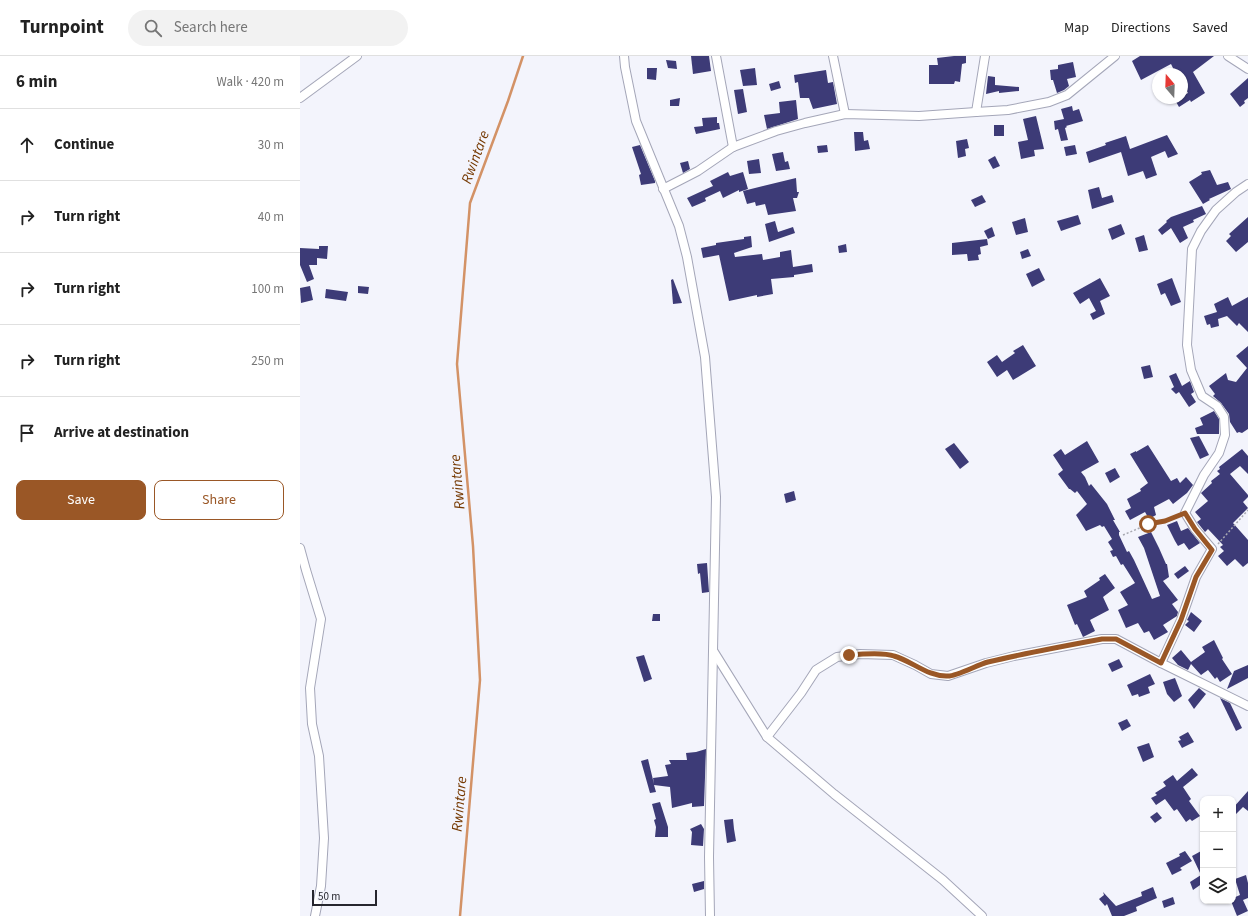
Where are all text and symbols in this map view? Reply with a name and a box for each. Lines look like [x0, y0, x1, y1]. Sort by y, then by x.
search box [128, 10, 408, 46]
text: Turnpoint [20, 14, 104, 41]
icon: search [142, 17, 164, 39]
text: Search here [174, 17, 248, 38]
text: Map [1064, 18, 1089, 38]
text: Directions [1111, 18, 1170, 38]
text: Saved [1192, 18, 1228, 38]
north arrow [1152, 68, 1188, 104]
text: 6 min [16, 70, 57, 94]
text: Walk · 420 m [216, 73, 284, 91]
water label: Rwintare [456, 128, 495, 187]
icon: ahead [16, 134, 38, 156]
text: Continue [54, 134, 114, 155]
text: 30 m [258, 136, 284, 154]
icon: right [16, 206, 38, 228]
text: Turn right [54, 206, 120, 227]
text: 40 m [258, 208, 284, 226]
icon: right [16, 278, 38, 300]
text: Turn right [54, 278, 120, 299]
text: 100 m [251, 280, 284, 298]
icon: right [16, 350, 38, 372]
text: Turn right [54, 350, 120, 371]
text: 250 m [251, 352, 284, 370]
icon: arrive [16, 422, 38, 444]
text: Arrive at destination [54, 422, 189, 443]
water label: Rwintare [445, 454, 470, 510]
button: Save [16, 480, 146, 520]
button: Share [154, 480, 284, 520]
route start [1139, 515, 1157, 533]
route end [840, 646, 858, 664]
water label: Rwintare [447, 776, 472, 832]
map controls [1200, 796, 1236, 904]
button: + [1200, 796, 1236, 832]
button: − [1200, 832, 1236, 868]
button: layers [1200, 868, 1236, 904]
scale bar [312, 888, 377, 907]
text: 50 m [318, 889, 340, 904]

